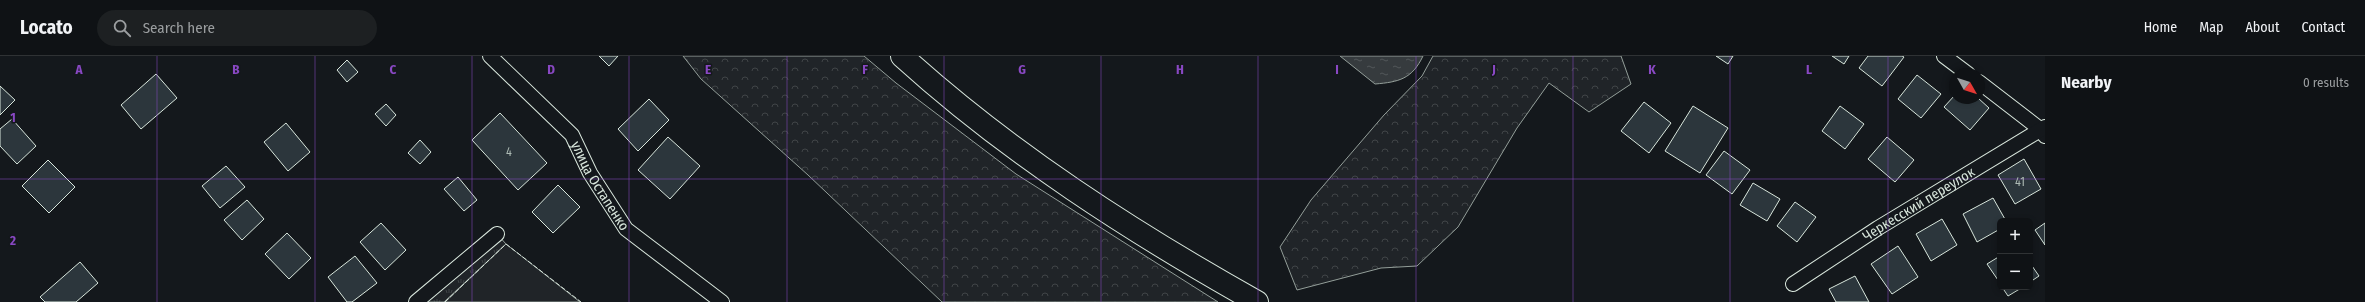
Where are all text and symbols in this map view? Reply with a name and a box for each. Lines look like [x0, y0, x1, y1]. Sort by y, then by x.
search box [97, 10, 377, 46]
text: Locato [20, 16, 73, 39]
icon: search [111, 17, 133, 39]
text: Search here [143, 19, 215, 37]
text: Home [2144, 19, 2177, 36]
text: Map [2199, 19, 2223, 36]
text: About [2245, 19, 2280, 36]
text: Contact [2302, 19, 2345, 36]
text: A [74, 62, 83, 77]
text: B [232, 62, 240, 77]
text: C [390, 62, 397, 77]
text: D [547, 62, 555, 77]
text: E [705, 62, 711, 77]
text: F [862, 62, 868, 77]
text: G [1018, 62, 1026, 77]
text: H [1176, 62, 1184, 77]
text: I [1335, 62, 1339, 77]
text: J [1491, 62, 1496, 77]
text: K [1648, 62, 1656, 77]
text: L [1806, 62, 1812, 77]
north arrow [1949, 68, 1985, 104]
text: Nearby [2061, 72, 2112, 93]
text: 0 results [2303, 75, 2349, 90]
text: 1 [10, 110, 16, 125]
street label: улица Остапенко [567, 139, 633, 234]
house number: 4 [506, 145, 512, 159]
street label: Черкесский переулок [1860, 163, 1978, 245]
house number: 41 [2015, 175, 2025, 189]
map controls [1997, 218, 2033, 290]
button: + [1997, 218, 2033, 254]
text: 2 [9, 233, 16, 248]
button: − [1997, 254, 2033, 290]

